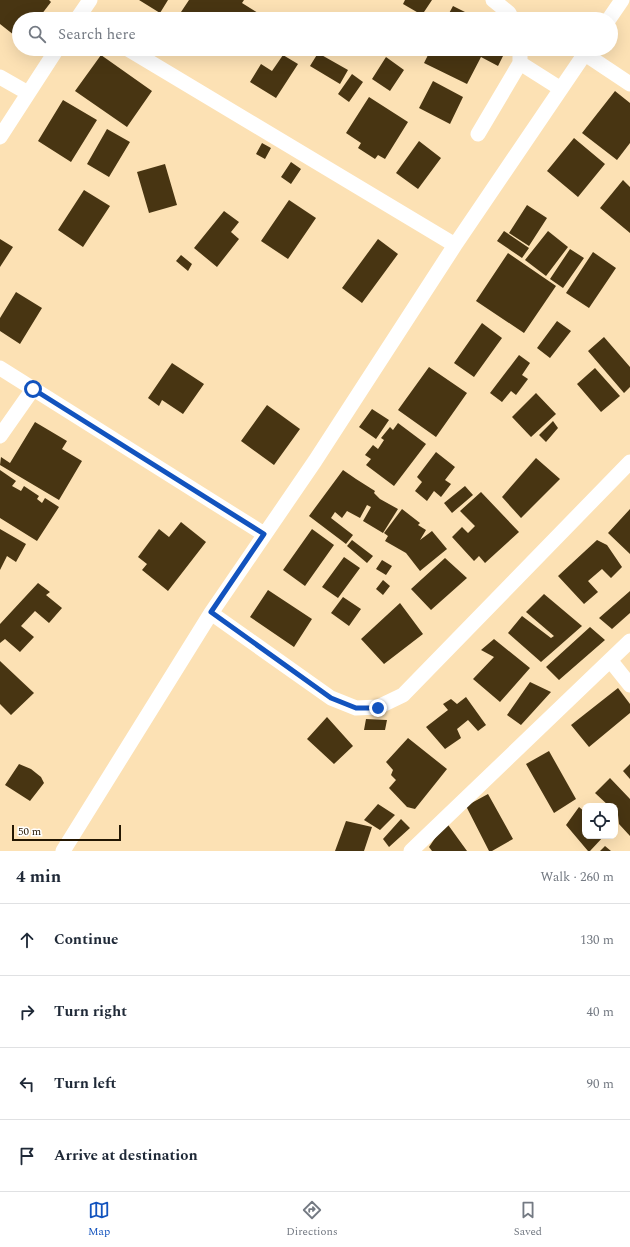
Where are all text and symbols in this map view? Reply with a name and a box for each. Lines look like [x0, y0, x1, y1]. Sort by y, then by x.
search box [12, 12, 618, 56]
icon: search [26, 23, 48, 45]
text: Search here [58, 23, 136, 46]
route start [24, 380, 42, 398]
route end [369, 699, 387, 717]
map controls [582, 803, 618, 839]
button: locate [582, 803, 618, 839]
scale bar [12, 823, 121, 842]
text: 50 m [18, 823, 41, 840]
text: 4 min [16, 864, 61, 890]
text: Walk · 260 m [540, 867, 614, 887]
text: Continue [54, 928, 119, 951]
icon: ahead [16, 929, 38, 951]
text: 130 m [580, 930, 614, 950]
text: Turn right [54, 1000, 127, 1023]
icon: right [16, 1001, 38, 1023]
text: 40 m [587, 1002, 614, 1022]
text: Turn left [54, 1072, 116, 1095]
icon: left [16, 1073, 38, 1095]
text: 90 m [587, 1074, 614, 1094]
text: Arrive at destination [54, 1144, 198, 1167]
icon: arrive [16, 1145, 38, 1167]
tab: Map [88, 1199, 110, 1240]
tab: Directions [286, 1199, 338, 1240]
tab: Saved [514, 1199, 542, 1240]

